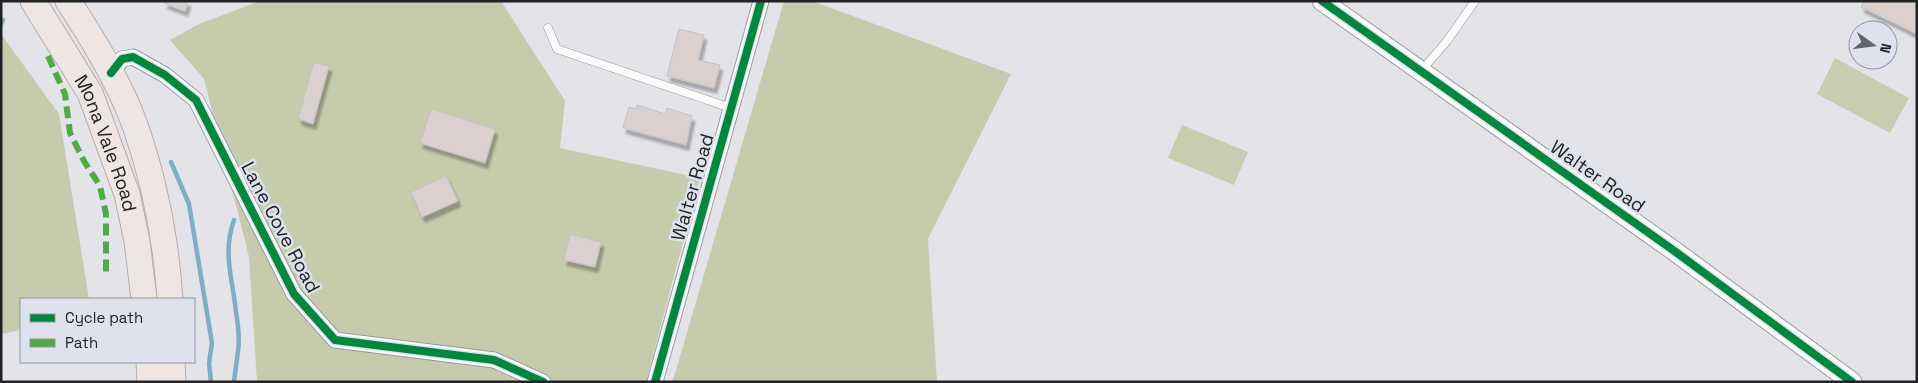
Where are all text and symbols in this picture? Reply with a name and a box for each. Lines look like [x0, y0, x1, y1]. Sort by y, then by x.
north arrow [1848, 20, 1898, 70]
text: N [1876, 41, 1895, 55]
street label: Mona Vale Road [69, 70, 142, 214]
street label: Walter Road [665, 131, 720, 244]
street label: Walter Road [1545, 135, 1650, 218]
street label: Lane Cove Road [235, 157, 326, 297]
legend [20, 298, 195, 363]
text: Cycle path [65, 308, 143, 327]
text: Path [65, 333, 98, 352]

